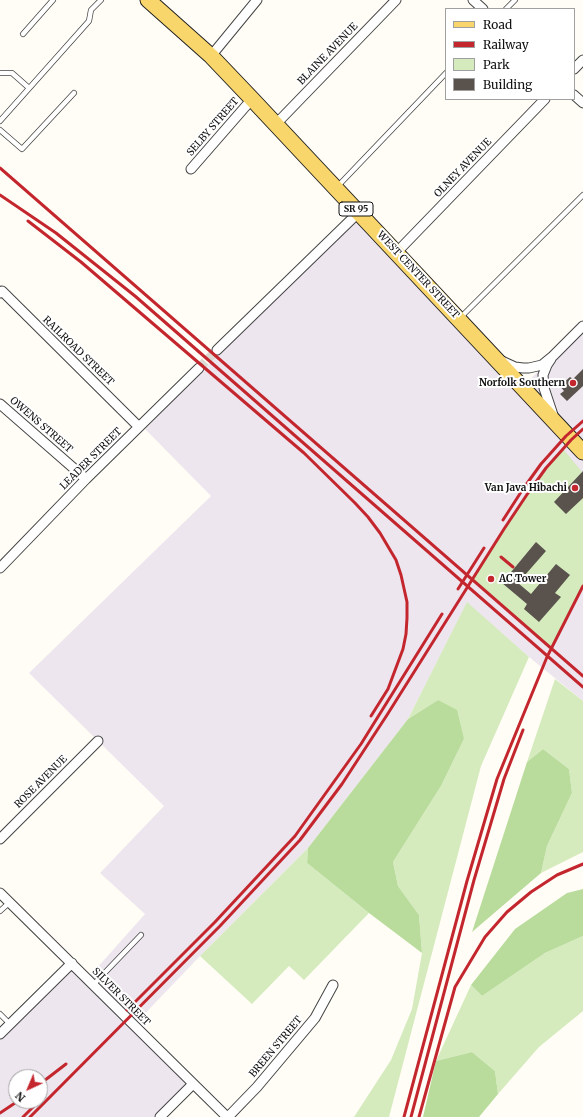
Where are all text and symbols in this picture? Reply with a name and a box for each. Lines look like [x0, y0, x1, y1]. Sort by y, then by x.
legend [445, 8, 575, 100]
text: Road [483, 17, 512, 32]
street label: BLAINE AVENUE [295, 21, 361, 87]
text: Railway [483, 37, 529, 52]
text: Park [483, 57, 510, 72]
text: Building [483, 77, 532, 92]
street label: SELBY STREET [185, 96, 241, 158]
street label: OLNEY AVENUE [432, 136, 494, 200]
road number: SR 95 [339, 202, 373, 216]
street label: WEST CENTER STREET [375, 229, 461, 321]
street label: RAILROAD STREET [40, 314, 116, 388]
place label: Norfolk Southern [479, 377, 565, 389]
marker: Norfolk Southern [568, 378, 578, 388]
street label: OWENS STREET [7, 395, 75, 455]
street label: LEADER STREET [58, 426, 124, 492]
place label: Van Java Hibachi [485, 482, 567, 494]
marker: Van Java Hibachi [570, 483, 580, 493]
place label: AC Tower [499, 573, 546, 585]
marker: AC Tower [486, 574, 496, 584]
street label: ROSE AVENUE [12, 753, 70, 811]
street label: SILVER STREET [90, 966, 152, 1028]
street label: BREEN STREET [247, 1014, 305, 1080]
north arrow [8, 1069, 48, 1109]
text: N [12, 1089, 28, 1105]

